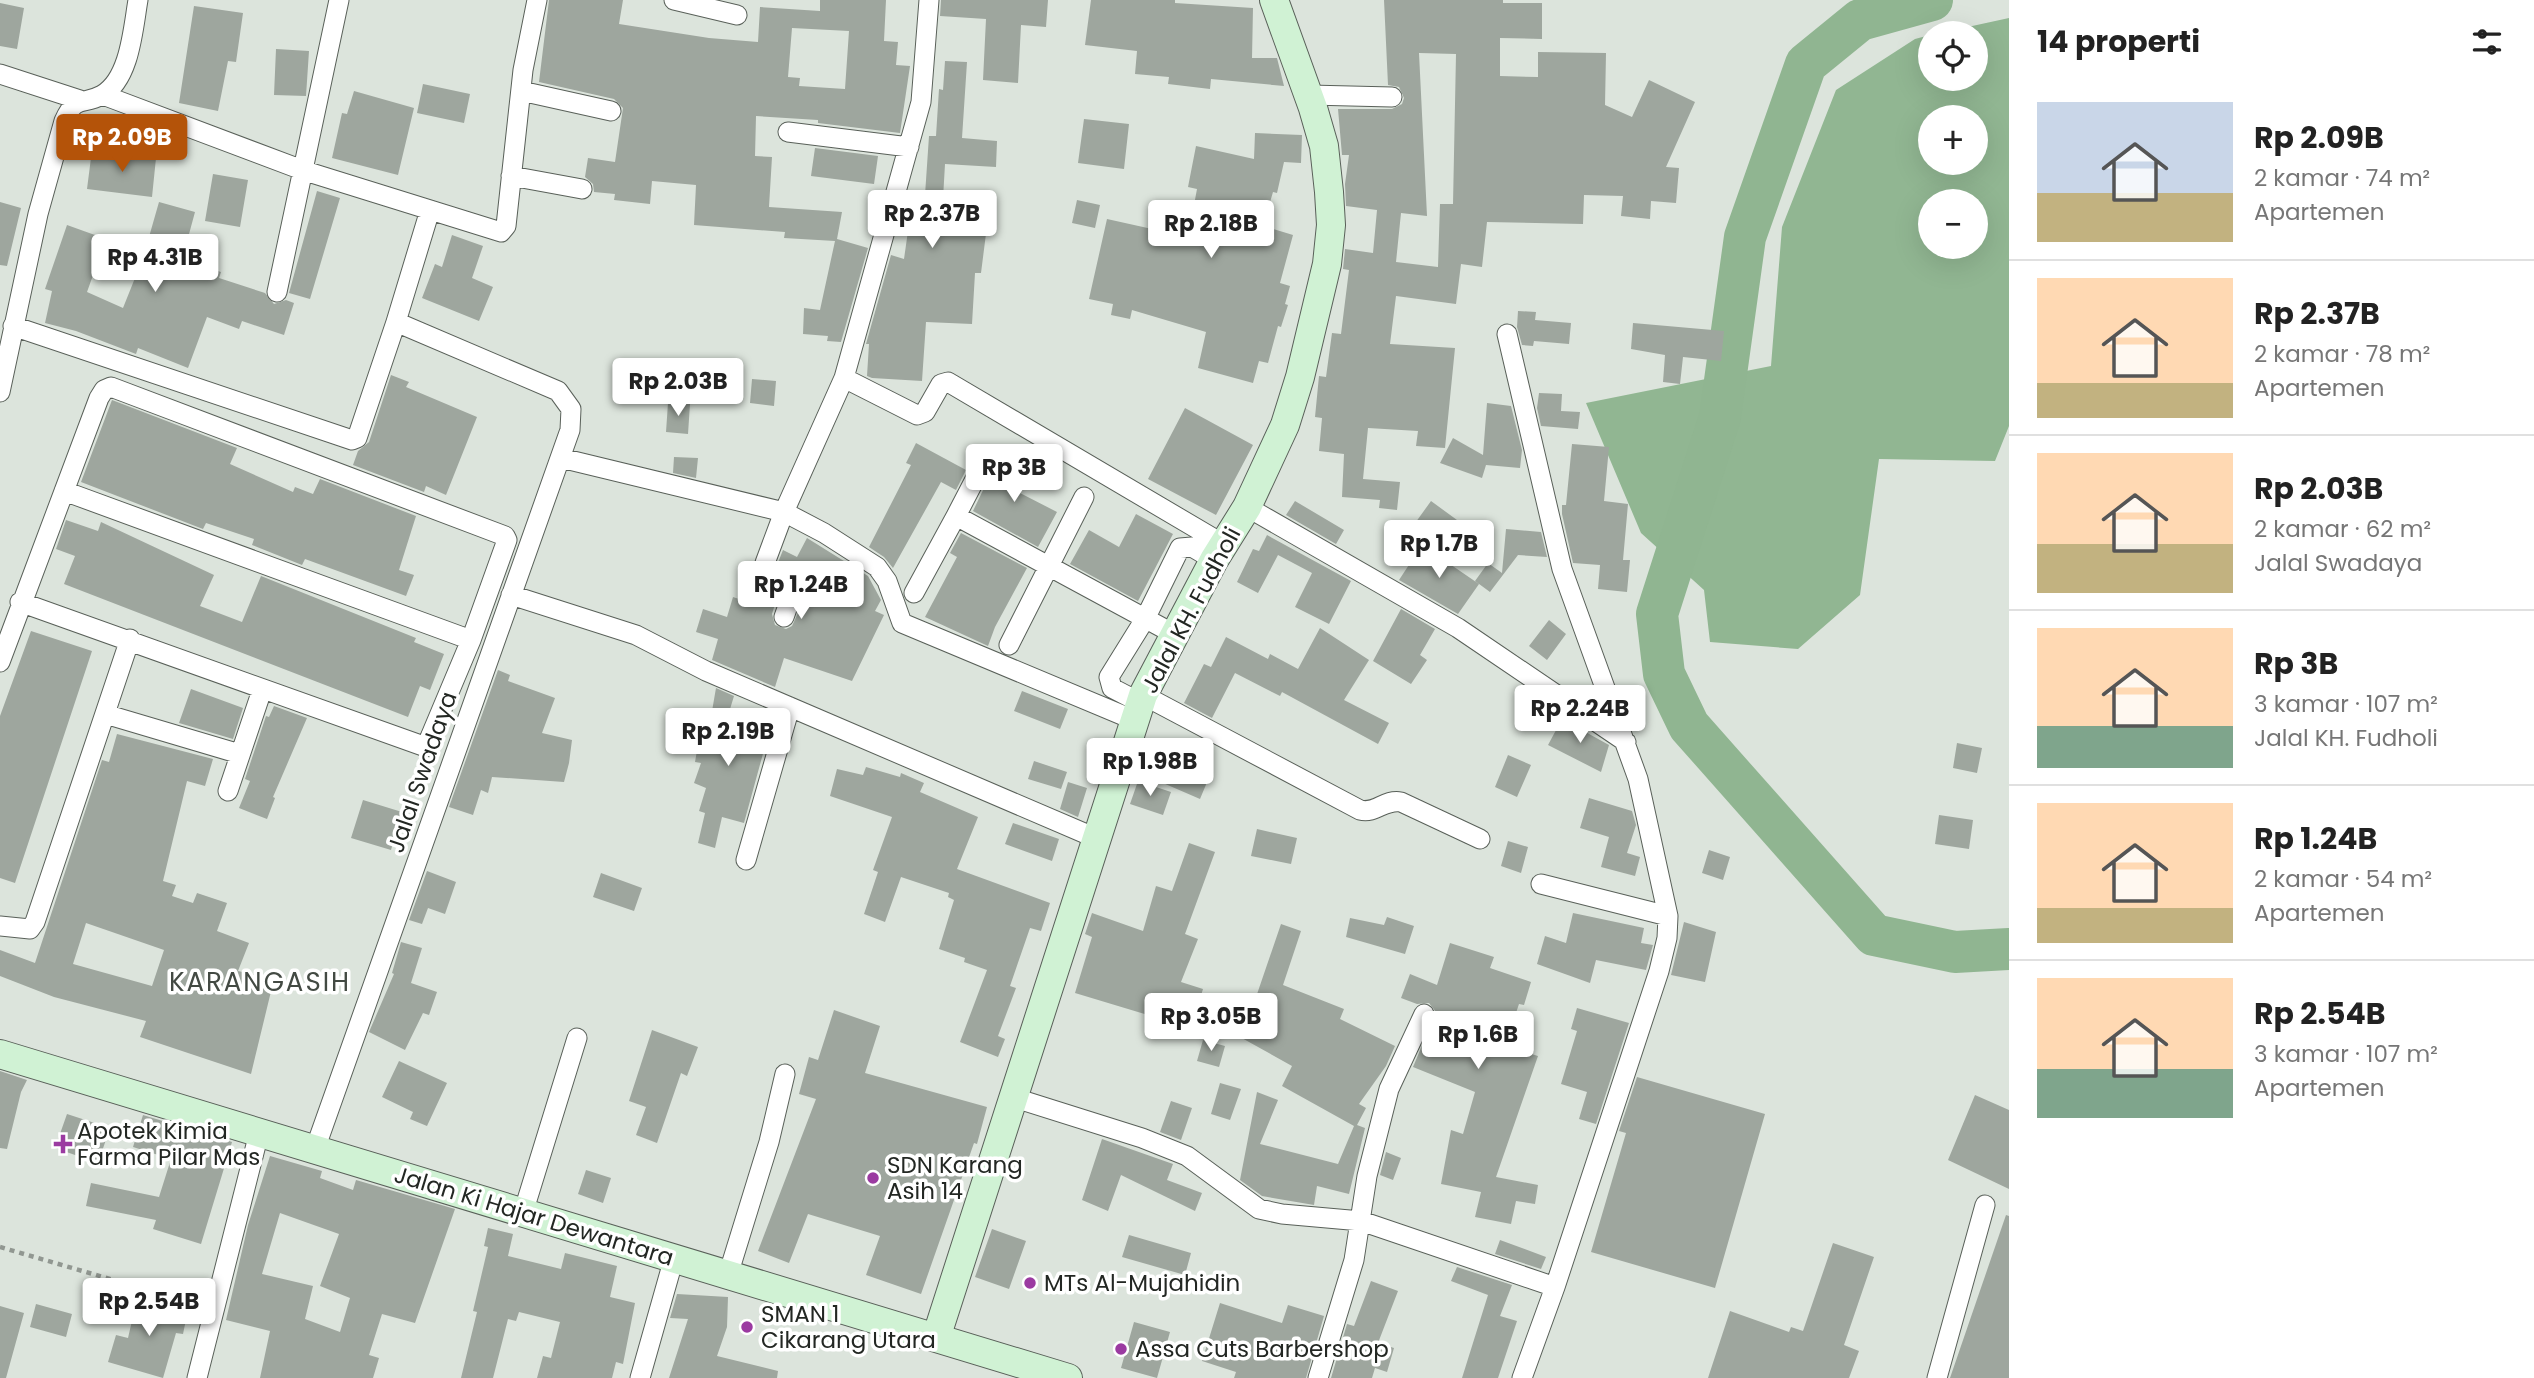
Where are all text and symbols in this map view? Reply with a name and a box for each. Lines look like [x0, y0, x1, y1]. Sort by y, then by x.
text: 14 properti [2037, 20, 2200, 63]
map controls [1918, 21, 1988, 259]
button: locate [1918, 21, 1988, 91]
icon: filters [2468, 23, 2506, 61]
button: + [1918, 105, 1988, 175]
pin: Rp 2.09B [50, 114, 194, 174]
text: Rp 2.09B [2254, 116, 2384, 159]
text: Rp 2.09B [72, 121, 172, 153]
icon: home [2093, 130, 2177, 214]
text: 2 kamar · 74 m² [2254, 162, 2430, 194]
button: − [1918, 189, 1988, 259]
pin: Rp 2.37B [860, 190, 1004, 250]
text: Apartemen [2254, 196, 2384, 228]
text: Rp 2.37B [884, 197, 980, 229]
pin: Rp 2.18B [1139, 201, 1283, 260]
text: Rp 2.18B [1164, 207, 1258, 239]
pin: Rp 4.31B [83, 234, 227, 294]
text: Rp 4.31B [107, 241, 203, 273]
text: Rp 2.37B [2254, 292, 2380, 335]
icon: home [2093, 306, 2177, 390]
text: 2 kamar · 78 m² [2254, 338, 2430, 370]
pin: Rp 2.03B [606, 358, 750, 418]
text: Rp 2.03B [628, 365, 728, 397]
text: Apartemen [2254, 372, 2384, 404]
pin: Rp 3B [965, 444, 1063, 504]
text: Rp 3B [982, 451, 1046, 483]
text: Rp 2.03B [2254, 467, 2383, 510]
icon: home [2093, 481, 2177, 565]
text: 2 kamar · 62 m² [2254, 513, 2431, 545]
pin: Rp 1.7B [1374, 520, 1504, 580]
street label: Jalal KH. Fudholi [1134, 521, 1248, 699]
text: Rp 1.7B [1400, 527, 1478, 559]
text: Jalal Swadaya [2254, 547, 2422, 579]
pin: Rp 1.24B [729, 562, 873, 621]
text: Rp 1.24B [754, 568, 848, 600]
text: Rp 3B [2254, 642, 2338, 685]
icon: home [2093, 656, 2177, 740]
pin: Rp 2.24B [1508, 686, 1652, 745]
street label: Jalal Swadaya [379, 687, 465, 857]
text: 3 kamar · 107 m² [2254, 688, 2438, 720]
text: Rp 2.24B [1531, 692, 1629, 724]
pin: Rp 2.19B [656, 708, 800, 768]
text: Rp 2.19B [681, 715, 775, 747]
text: Jalal KH. Fudholi [2254, 722, 2438, 754]
pin: Rp 1.98B [1078, 738, 1222, 798]
text: Rp 1.98B [1103, 745, 1197, 777]
text: Rp 1.24B [2254, 817, 2377, 860]
icon: home [2093, 831, 2177, 915]
text: 2 kamar · 54 m² [2254, 863, 2432, 895]
text: Apartemen [2254, 897, 2384, 929]
district label: KARANGASIH [169, 964, 351, 1000]
text: Rp 2.54B [2254, 992, 2385, 1035]
pin: Rp 3.05B [1139, 993, 1283, 1053]
text: Rp 3.05B [1161, 1000, 1262, 1032]
icon: home [2093, 1006, 2177, 1090]
pin: Rp 1.6B [1413, 1012, 1543, 1071]
text: Rp 1.6B [1438, 1018, 1518, 1050]
text: 3 kamar · 107 m² [2254, 1038, 2438, 1070]
text: Apartemen [2254, 1072, 2384, 1104]
place label: Apotek Kimia Farma Pilar Mas [77, 1115, 260, 1173]
marker: Apotek Kimia Farma Pilar Mas [55, 1136, 71, 1152]
place label: SDN Karang Asih 14 [887, 1149, 1023, 1207]
street label: Jalan Ki Hajar Dewantara [390, 1158, 678, 1274]
marker: SDN Karang Asih 14 [865, 1170, 881, 1186]
place label: MTs Al-Mujahidin [1044, 1267, 1240, 1299]
marker: MTs Al-Mujahidin [1022, 1275, 1038, 1291]
pin: Rp 2.54B [77, 1278, 221, 1338]
text: Rp 2.54B [99, 1285, 199, 1317]
place label: SMAN 1 Cikarang Utara [761, 1298, 936, 1356]
marker: SMAN 1 Cikarang Utara [739, 1319, 755, 1335]
place label: Assa Cuts Barbershop [1135, 1333, 1389, 1365]
marker: Assa Cuts Barbershop [1113, 1341, 1129, 1357]

